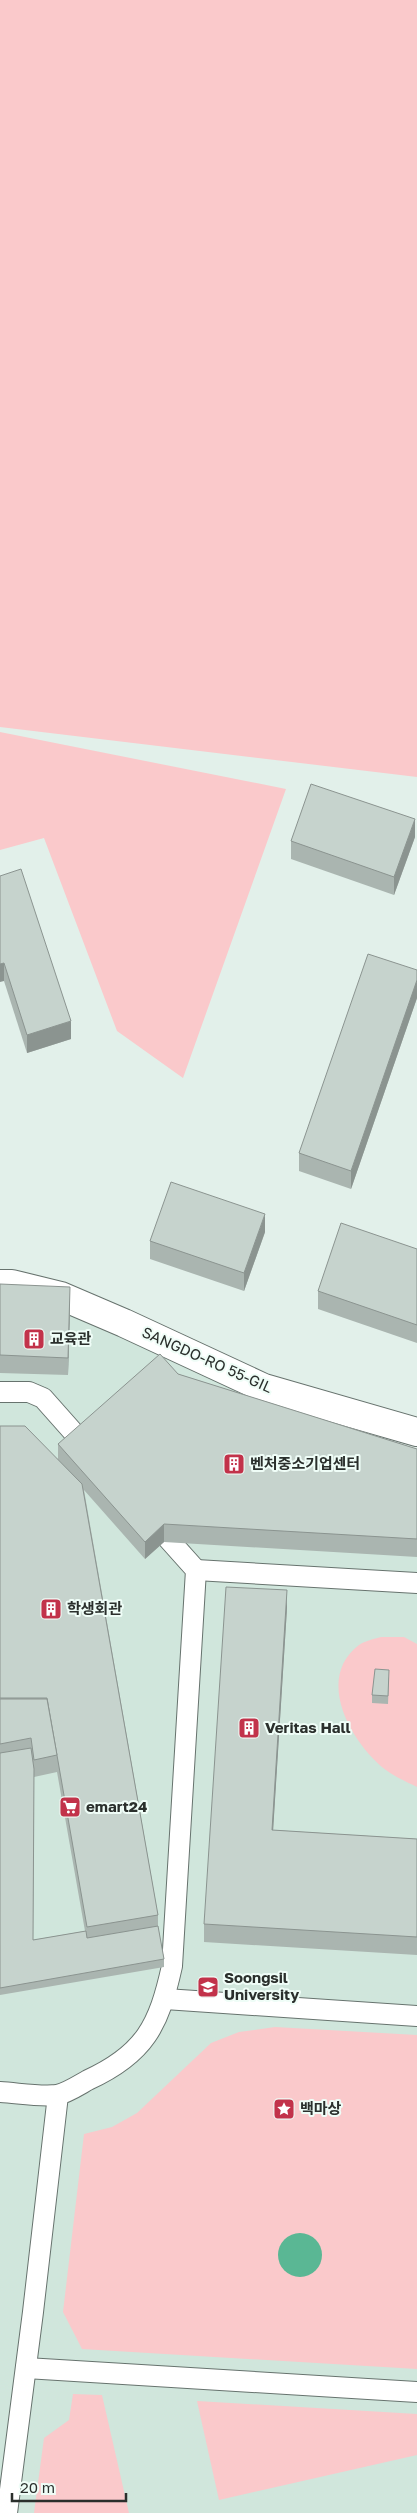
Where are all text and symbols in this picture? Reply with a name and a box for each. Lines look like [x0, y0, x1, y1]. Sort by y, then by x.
street label: SANGDO-RO 55-GIL [139, 1322, 276, 1396]
building icon: 교육관 [22, 1327, 46, 1351]
place label: 교육관 [50, 1329, 92, 1347]
building icon: 벤처중소기업센터 [222, 1452, 246, 1476]
place label: 벤처중소기업센터 [250, 1454, 360, 1472]
building icon: 학생회관 [39, 1597, 63, 1621]
place label: 학생회관 [67, 1599, 122, 1617]
building icon: Veritas Hall [237, 1716, 261, 1740]
place label: Veritas Hall [265, 1718, 351, 1736]
supermarket icon: emart24 [58, 1795, 82, 1819]
place label: emart24 [86, 1797, 147, 1815]
place label: Soongsil University [224, 1968, 299, 2003]
school or university icon: Soongsil University [196, 1975, 220, 1999]
place icon: 백마상 [272, 2097, 296, 2121]
place label: 백마상 [300, 2099, 342, 2117]
scale bar [12, 2470, 126, 2502]
text: 20 m [20, 2478, 55, 2496]

